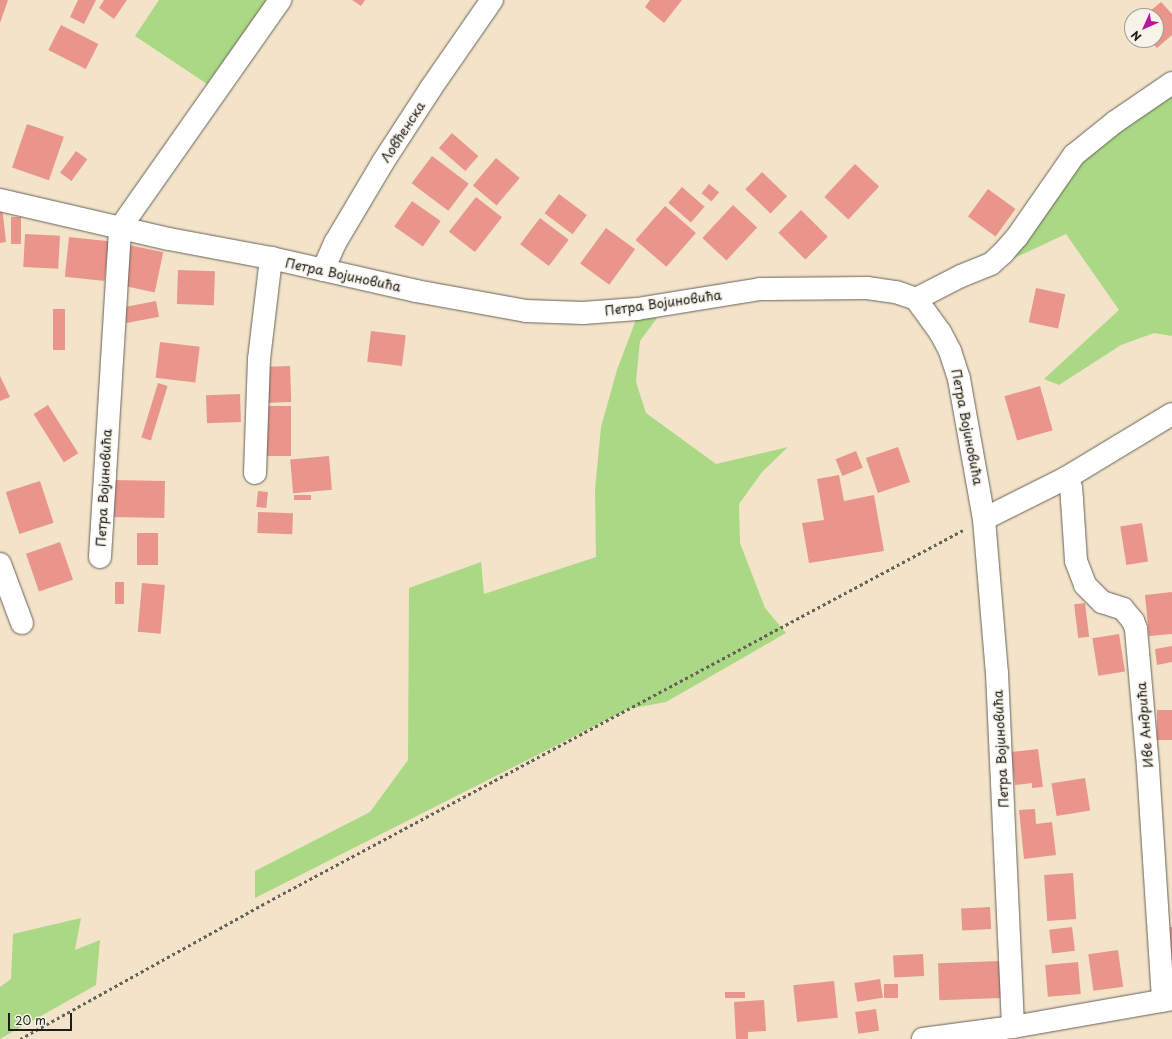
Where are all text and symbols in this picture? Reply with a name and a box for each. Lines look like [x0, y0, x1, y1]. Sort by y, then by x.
north arrow [1124, 8, 1164, 48]
text: N [1127, 27, 1145, 45]
street label: Ловћенска [378, 99, 428, 165]
street label: Петра Војиновића [284, 255, 402, 295]
street label: Петра Војиновића [604, 287, 722, 319]
street label: Петра Војиновића [948, 368, 986, 486]
street label: Петра Војиновића [93, 429, 115, 547]
street label: Иве Андрића [1133, 681, 1157, 769]
street label: Петра Војиновића [990, 690, 1012, 808]
scale bar [10, 1005, 74, 1031]
text: 20 m [15, 1011, 46, 1029]

